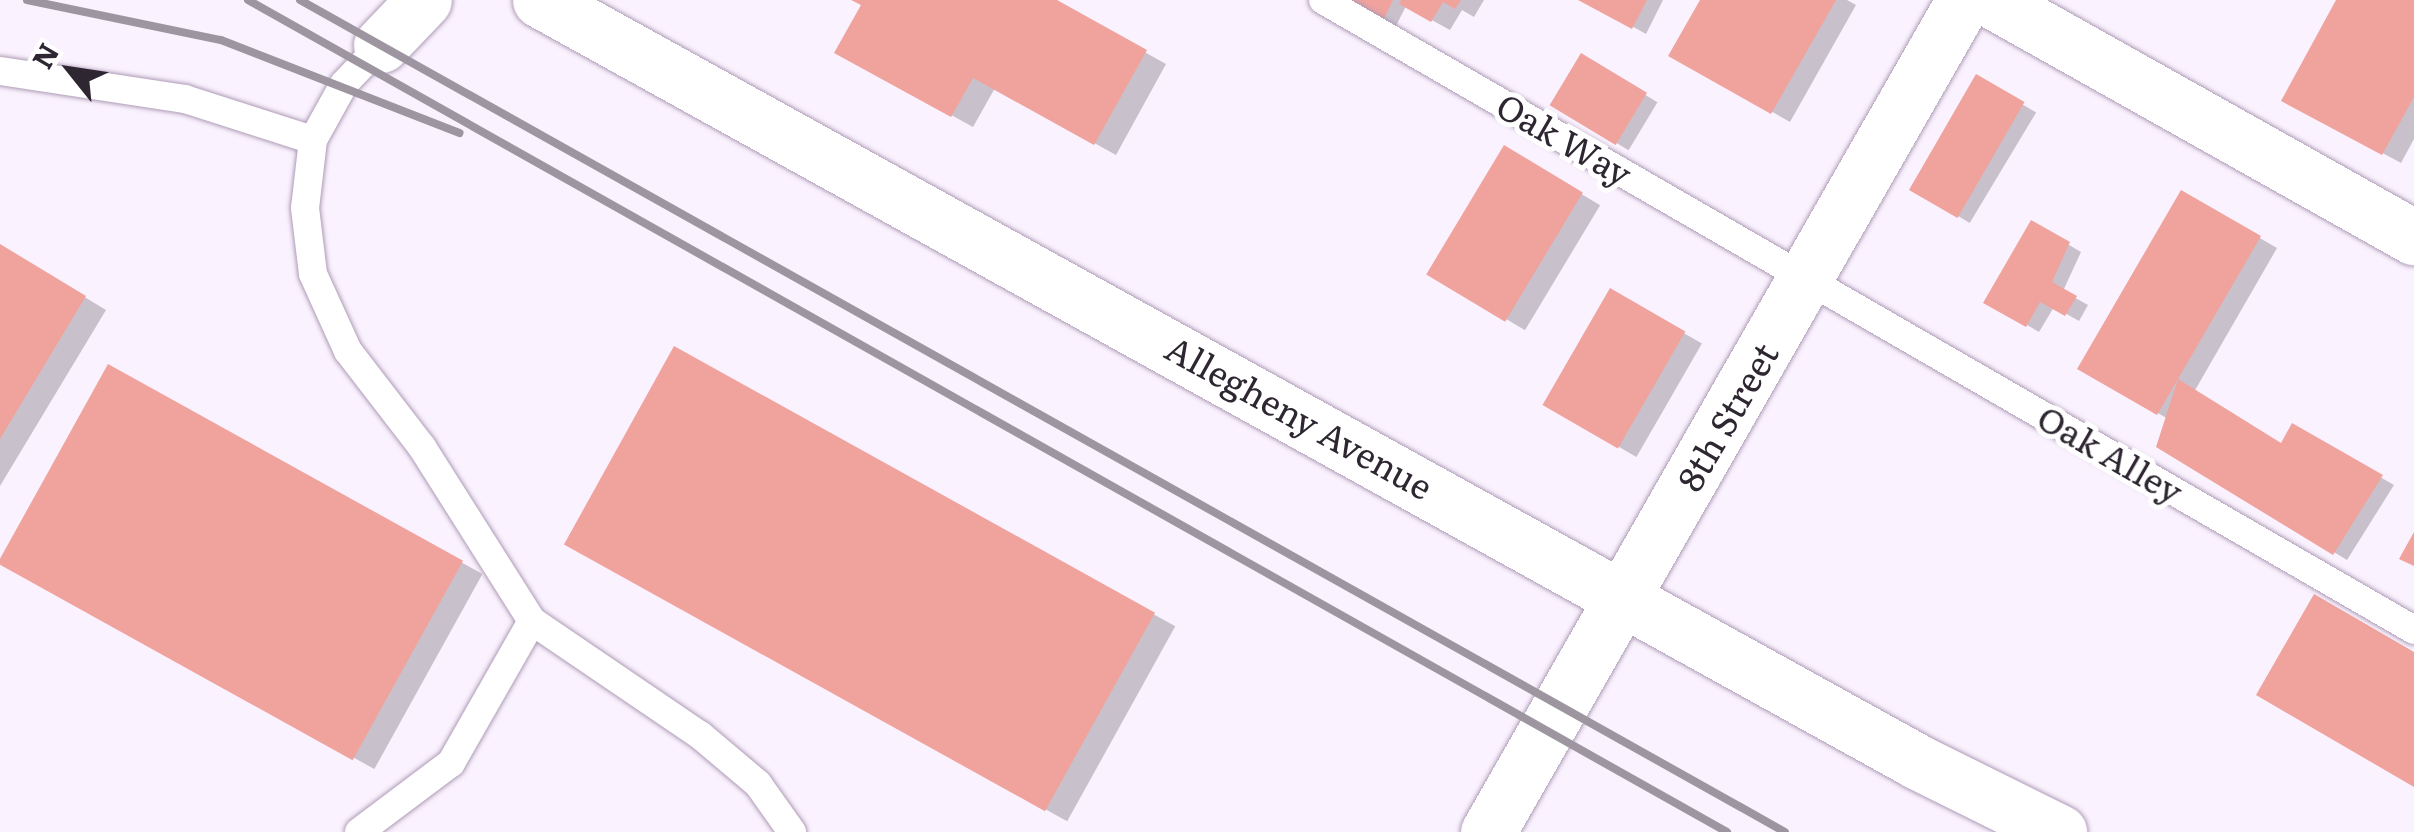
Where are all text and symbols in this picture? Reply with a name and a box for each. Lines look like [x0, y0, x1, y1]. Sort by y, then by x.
north arrow [20, 20, 120, 120]
text: N [20, 34, 68, 76]
street label: Oak Way [1490, 83, 1640, 193]
street label: Allegheny Avenue [1159, 325, 1441, 507]
street label: 8th Street [1667, 335, 1785, 497]
street label: Oak Alley [2031, 395, 2191, 511]

